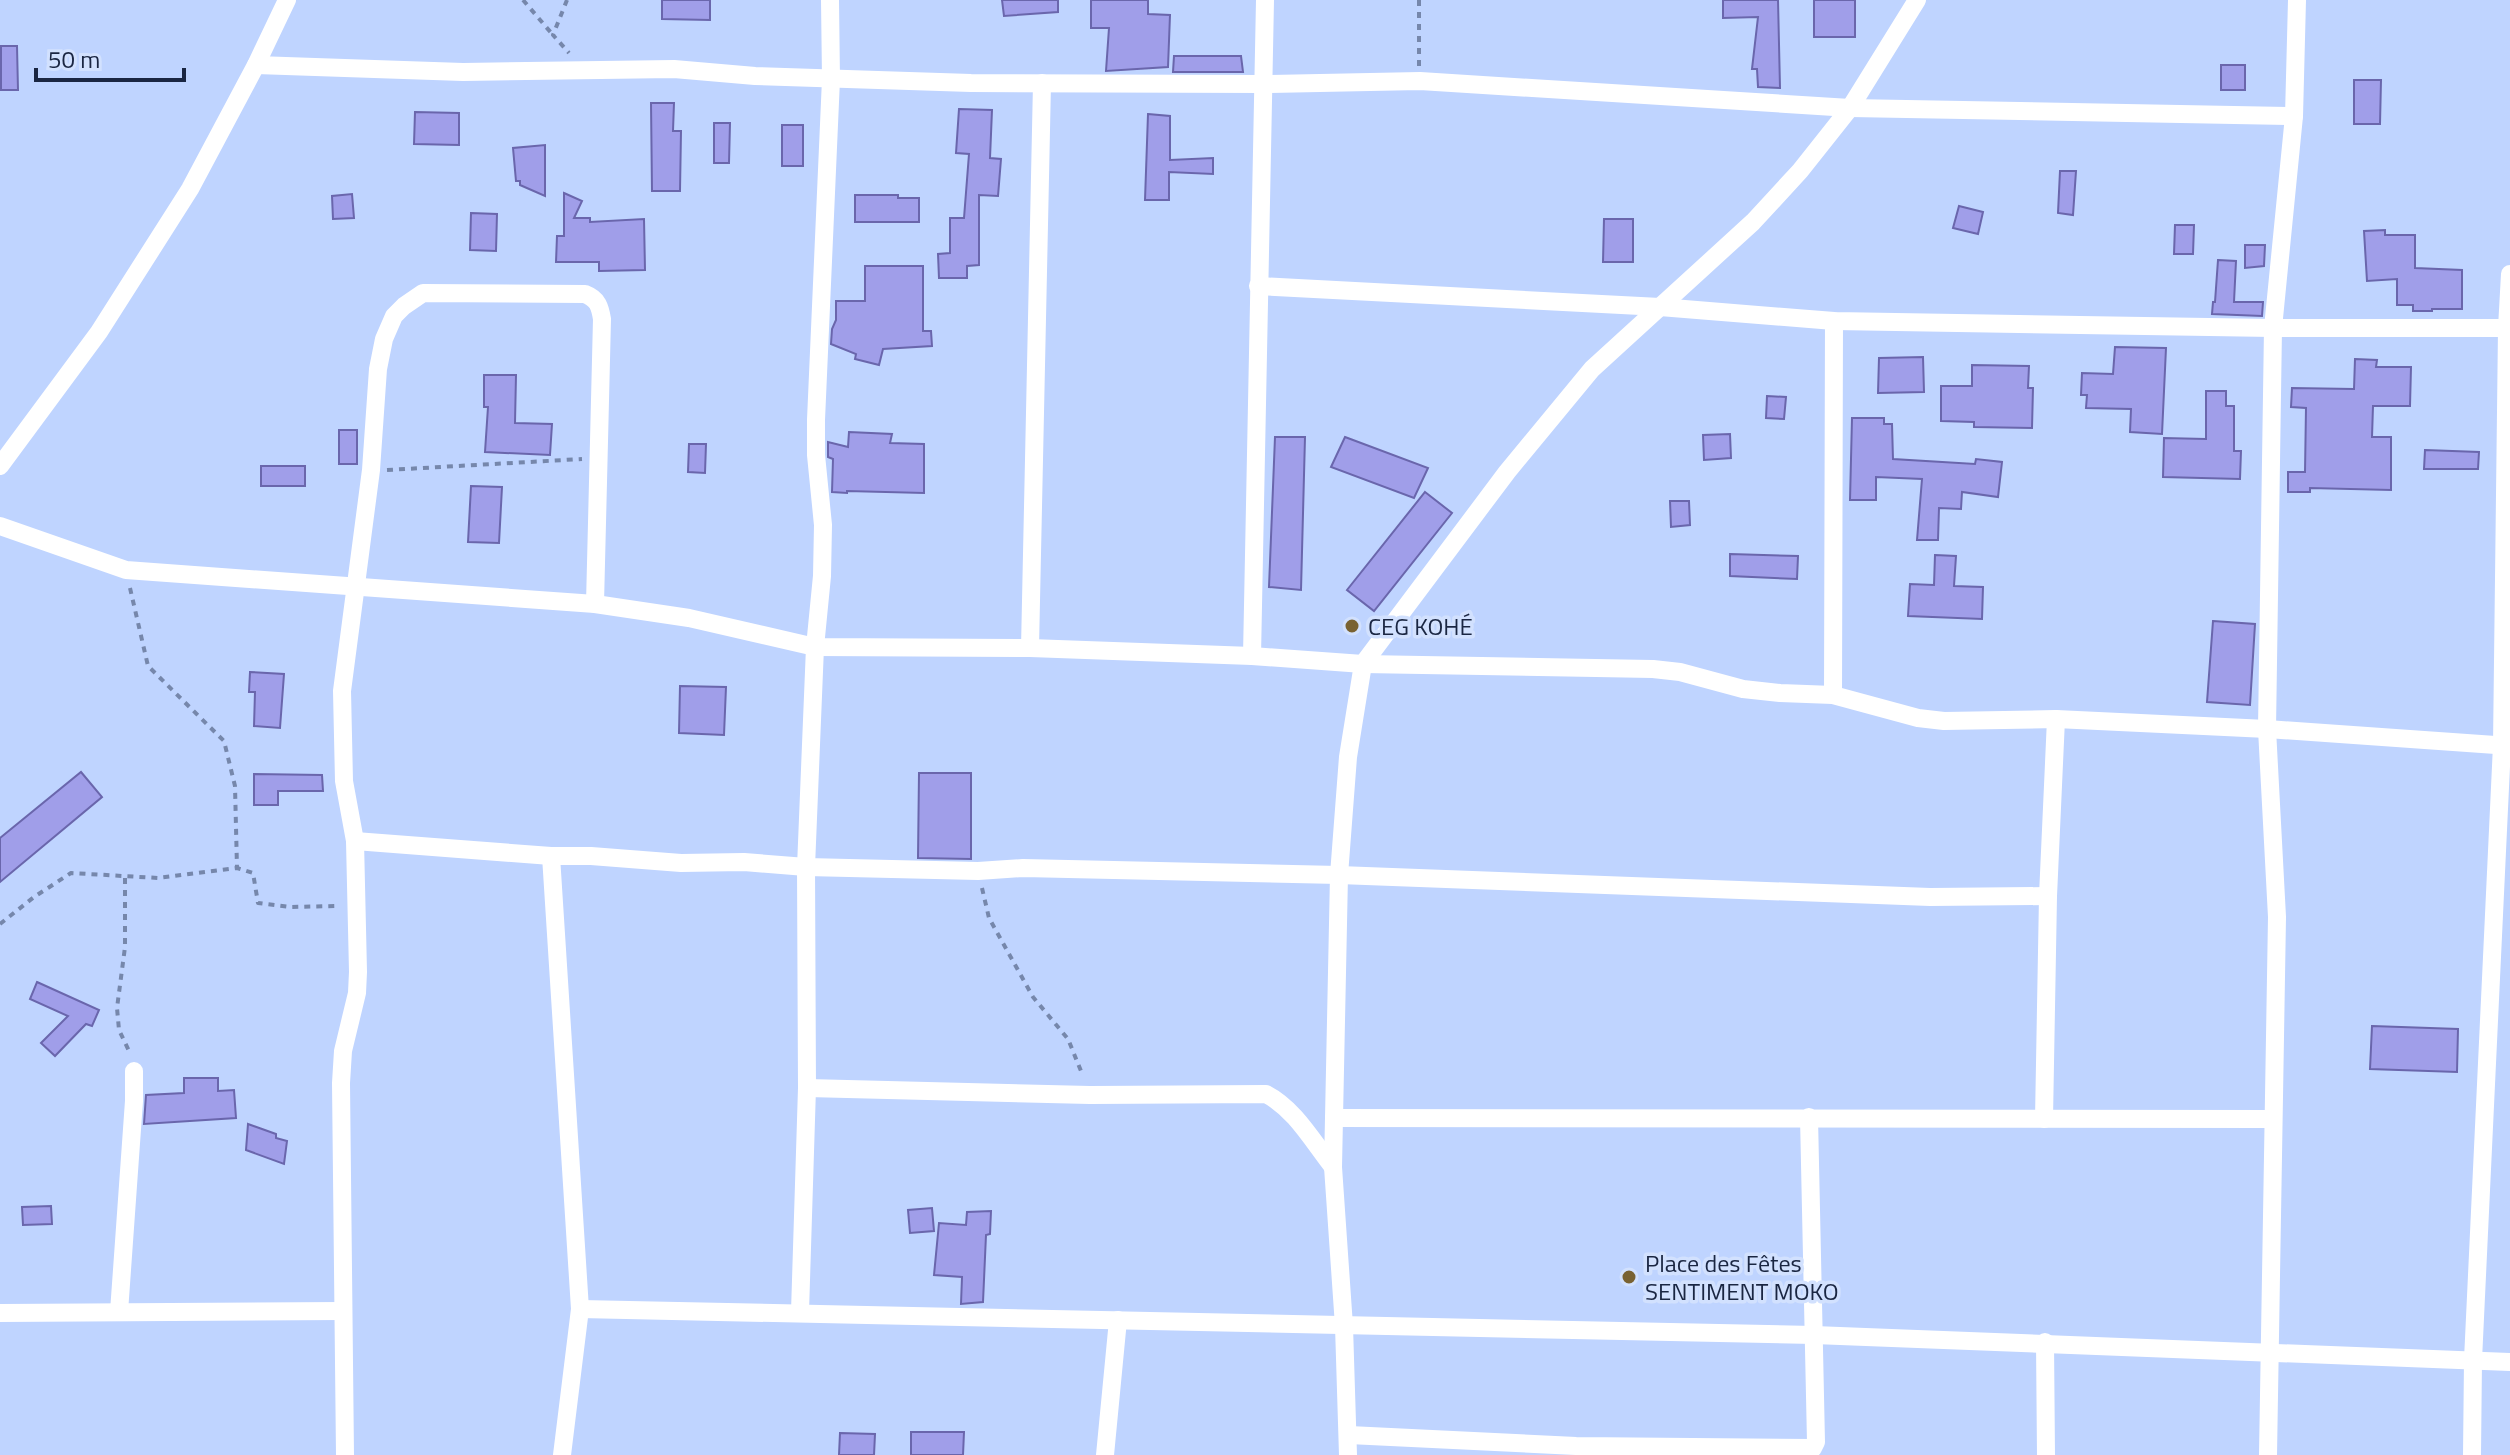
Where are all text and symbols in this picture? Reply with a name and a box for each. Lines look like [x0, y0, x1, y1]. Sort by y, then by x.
scale bar [36, 32, 184, 82]
text: 50 m [48, 41, 100, 77]
place label: CEG KOHÉ [1368, 608, 1473, 644]
marker: CEG KOHÉ [1343, 617, 1361, 635]
place label: Place des Fêtes SENTIMENT MOKO [1645, 1245, 1839, 1309]
marker: Place des Fêtes SENTIMENT MOKO [1620, 1268, 1638, 1286]

